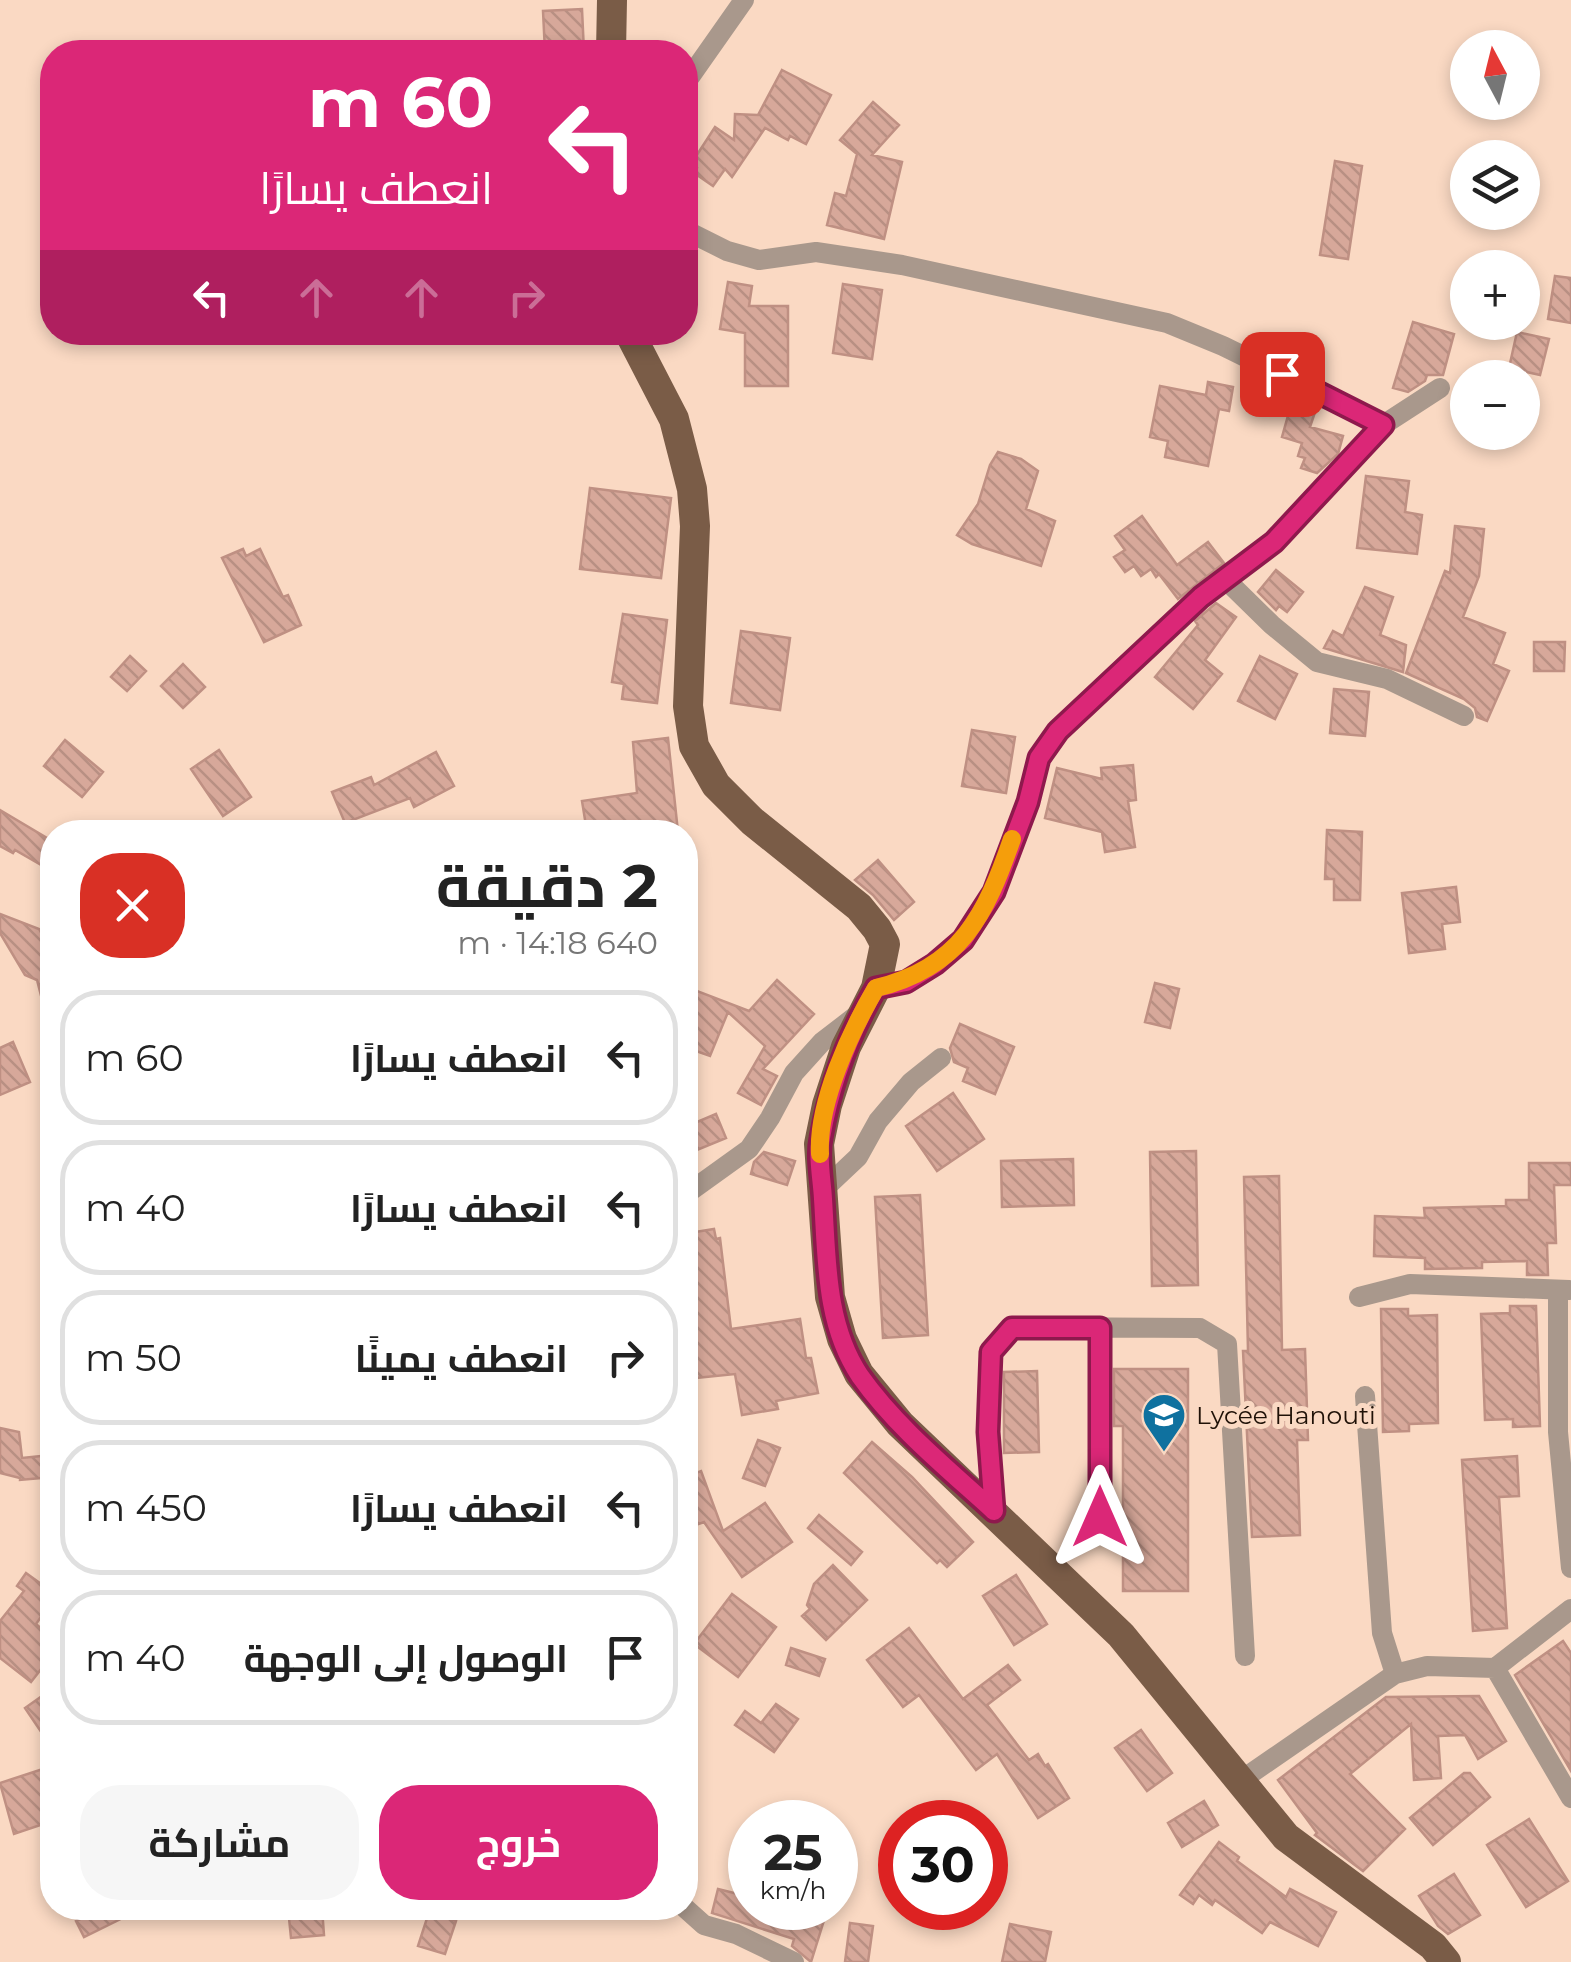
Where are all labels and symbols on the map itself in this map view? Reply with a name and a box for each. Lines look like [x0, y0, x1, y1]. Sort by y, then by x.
north arrow [1450, 30, 1540, 120]
pin [1240, 332, 1325, 417]
school or university icon: Lycée Hanouti [1141, 1392, 1187, 1453]
place label: Lycée Hanouti [1196, 1400, 1376, 1430]
position arrow [1048, 1465, 1152, 1569]
speed limit sign: 30 [878, 1800, 1008, 1930]

